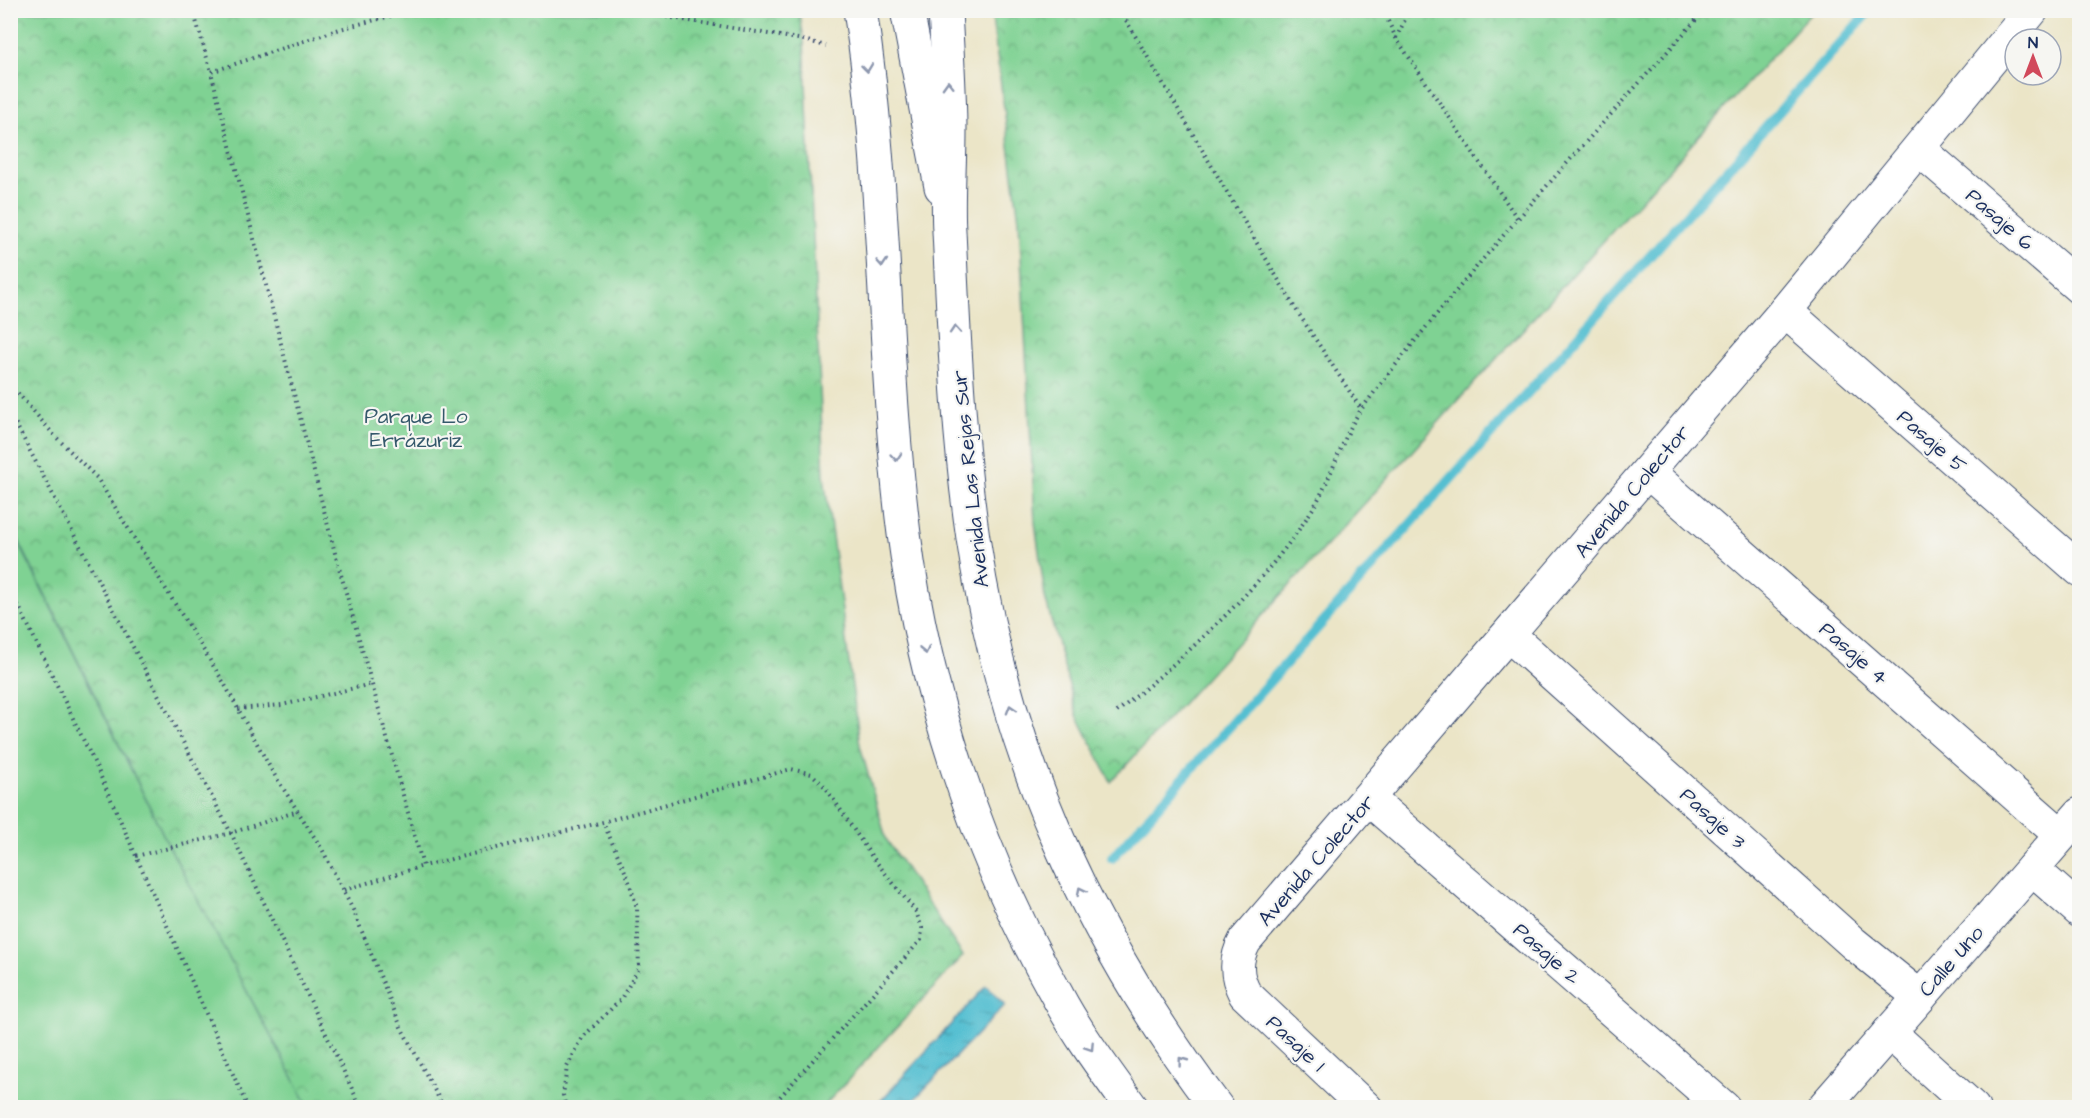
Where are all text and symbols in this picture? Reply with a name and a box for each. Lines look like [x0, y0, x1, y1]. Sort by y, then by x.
north arrow [2003, 27, 2063, 87]
text: N [2028, 32, 2038, 54]
one-way arrow [861, 64, 873, 73]
one-way arrow [942, 81, 955, 90]
street label: Pasaje 6 [1959, 182, 2040, 257]
one-way arrow [875, 258, 888, 267]
one-way arrow [949, 326, 962, 335]
street label: Avenida Las Rejas Sur [945, 368, 996, 589]
park label: Parque Lo Errázuriz [364, 402, 468, 455]
street label: Pasaje 5 [1891, 403, 1973, 480]
street label: Avenida Colector [1568, 418, 1697, 564]
one-way arrow [890, 453, 903, 462]
street label: Pasaje 4 [1813, 615, 1895, 692]
one-way arrow [918, 645, 931, 655]
one-way arrow [1006, 704, 1018, 715]
street label: Pasaje 3 [1673, 781, 1752, 856]
street label: Avenida Colector [1251, 788, 1382, 932]
one-way arrow [1076, 886, 1088, 897]
street label: Pasaje 2 [1507, 916, 1587, 991]
street label: Calle Uno [1912, 919, 1991, 1003]
street label: Pasaje 1 [1260, 1008, 1332, 1079]
one-way arrow [1082, 1041, 1093, 1052]
one-way arrow [1178, 1056, 1189, 1067]

